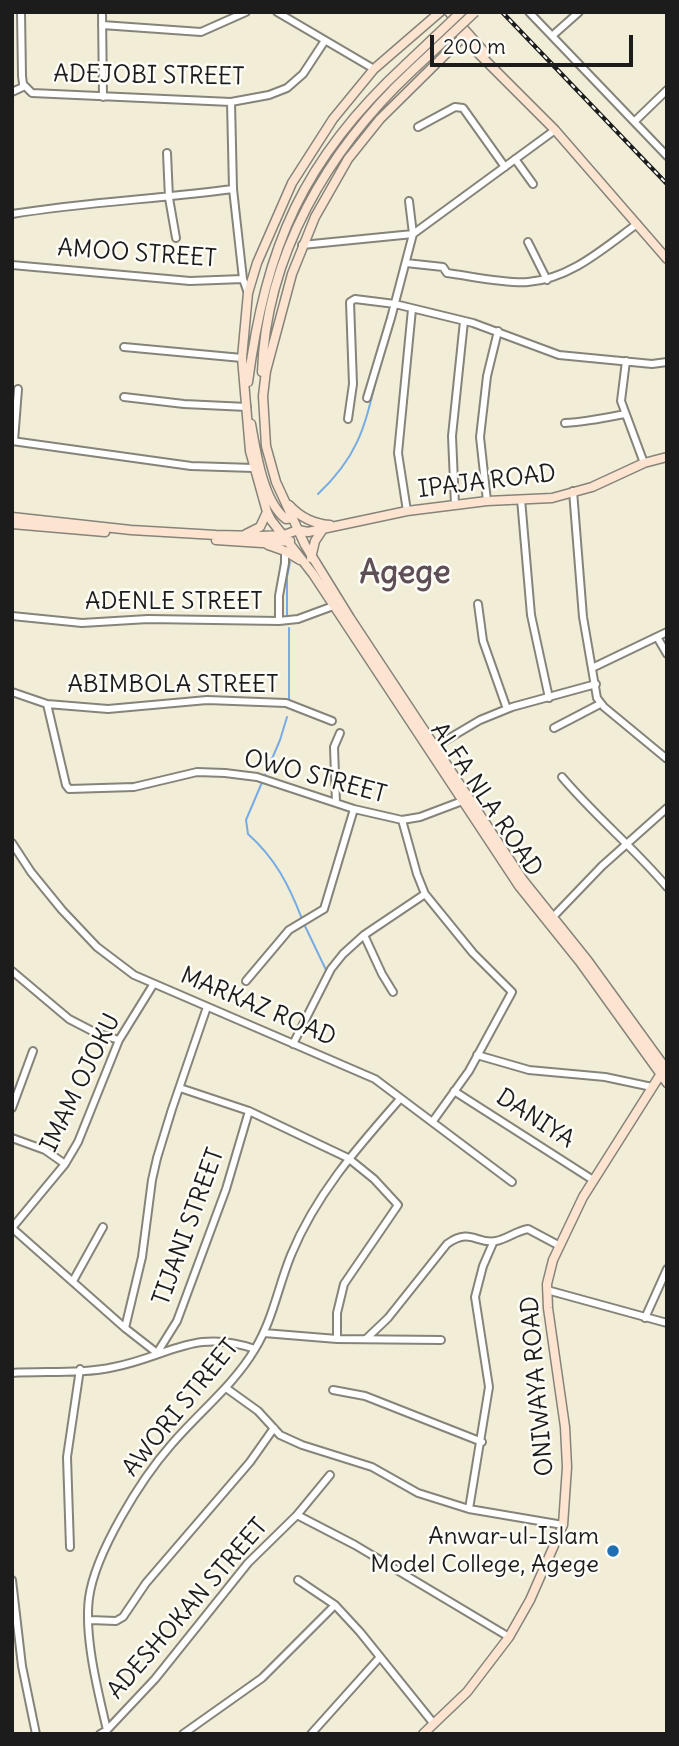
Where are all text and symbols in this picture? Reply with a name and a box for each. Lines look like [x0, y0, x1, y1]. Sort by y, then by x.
scale bar [434, 21, 637, 65]
text: 200 m [443, 33, 506, 60]
street label: ADEJOBI STREET [53, 60, 245, 92]
street label: AMOO STREET [56, 234, 218, 274]
street label: IPAJA ROAD [416, 459, 558, 505]
district label: Agege [360, 555, 450, 593]
street label: ADENLE STREET [85, 588, 263, 616]
street label: ABIMBOLA STREET [67, 671, 279, 699]
street label: ALFA NLA ROAD [424, 718, 548, 882]
street label: OWO STREET [241, 744, 389, 810]
street label: MARKAZ ROAD [176, 961, 340, 1053]
street label: IMAM OJOKU [35, 1009, 127, 1157]
street label: DANIYA [491, 1083, 579, 1155]
street label: TIJANI STREET [147, 1144, 231, 1310]
street label: ONIWAYA ROAD [516, 1295, 560, 1477]
street label: AWORI STREET [117, 1334, 245, 1482]
street label: ADESHOKAN STREET [102, 1513, 274, 1705]
place label: Anwar-ul-Islam Model College, Agege [370, 1523, 599, 1579]
marker: Anwar-ul-Islam Model College, Agege [605, 1543, 621, 1559]

